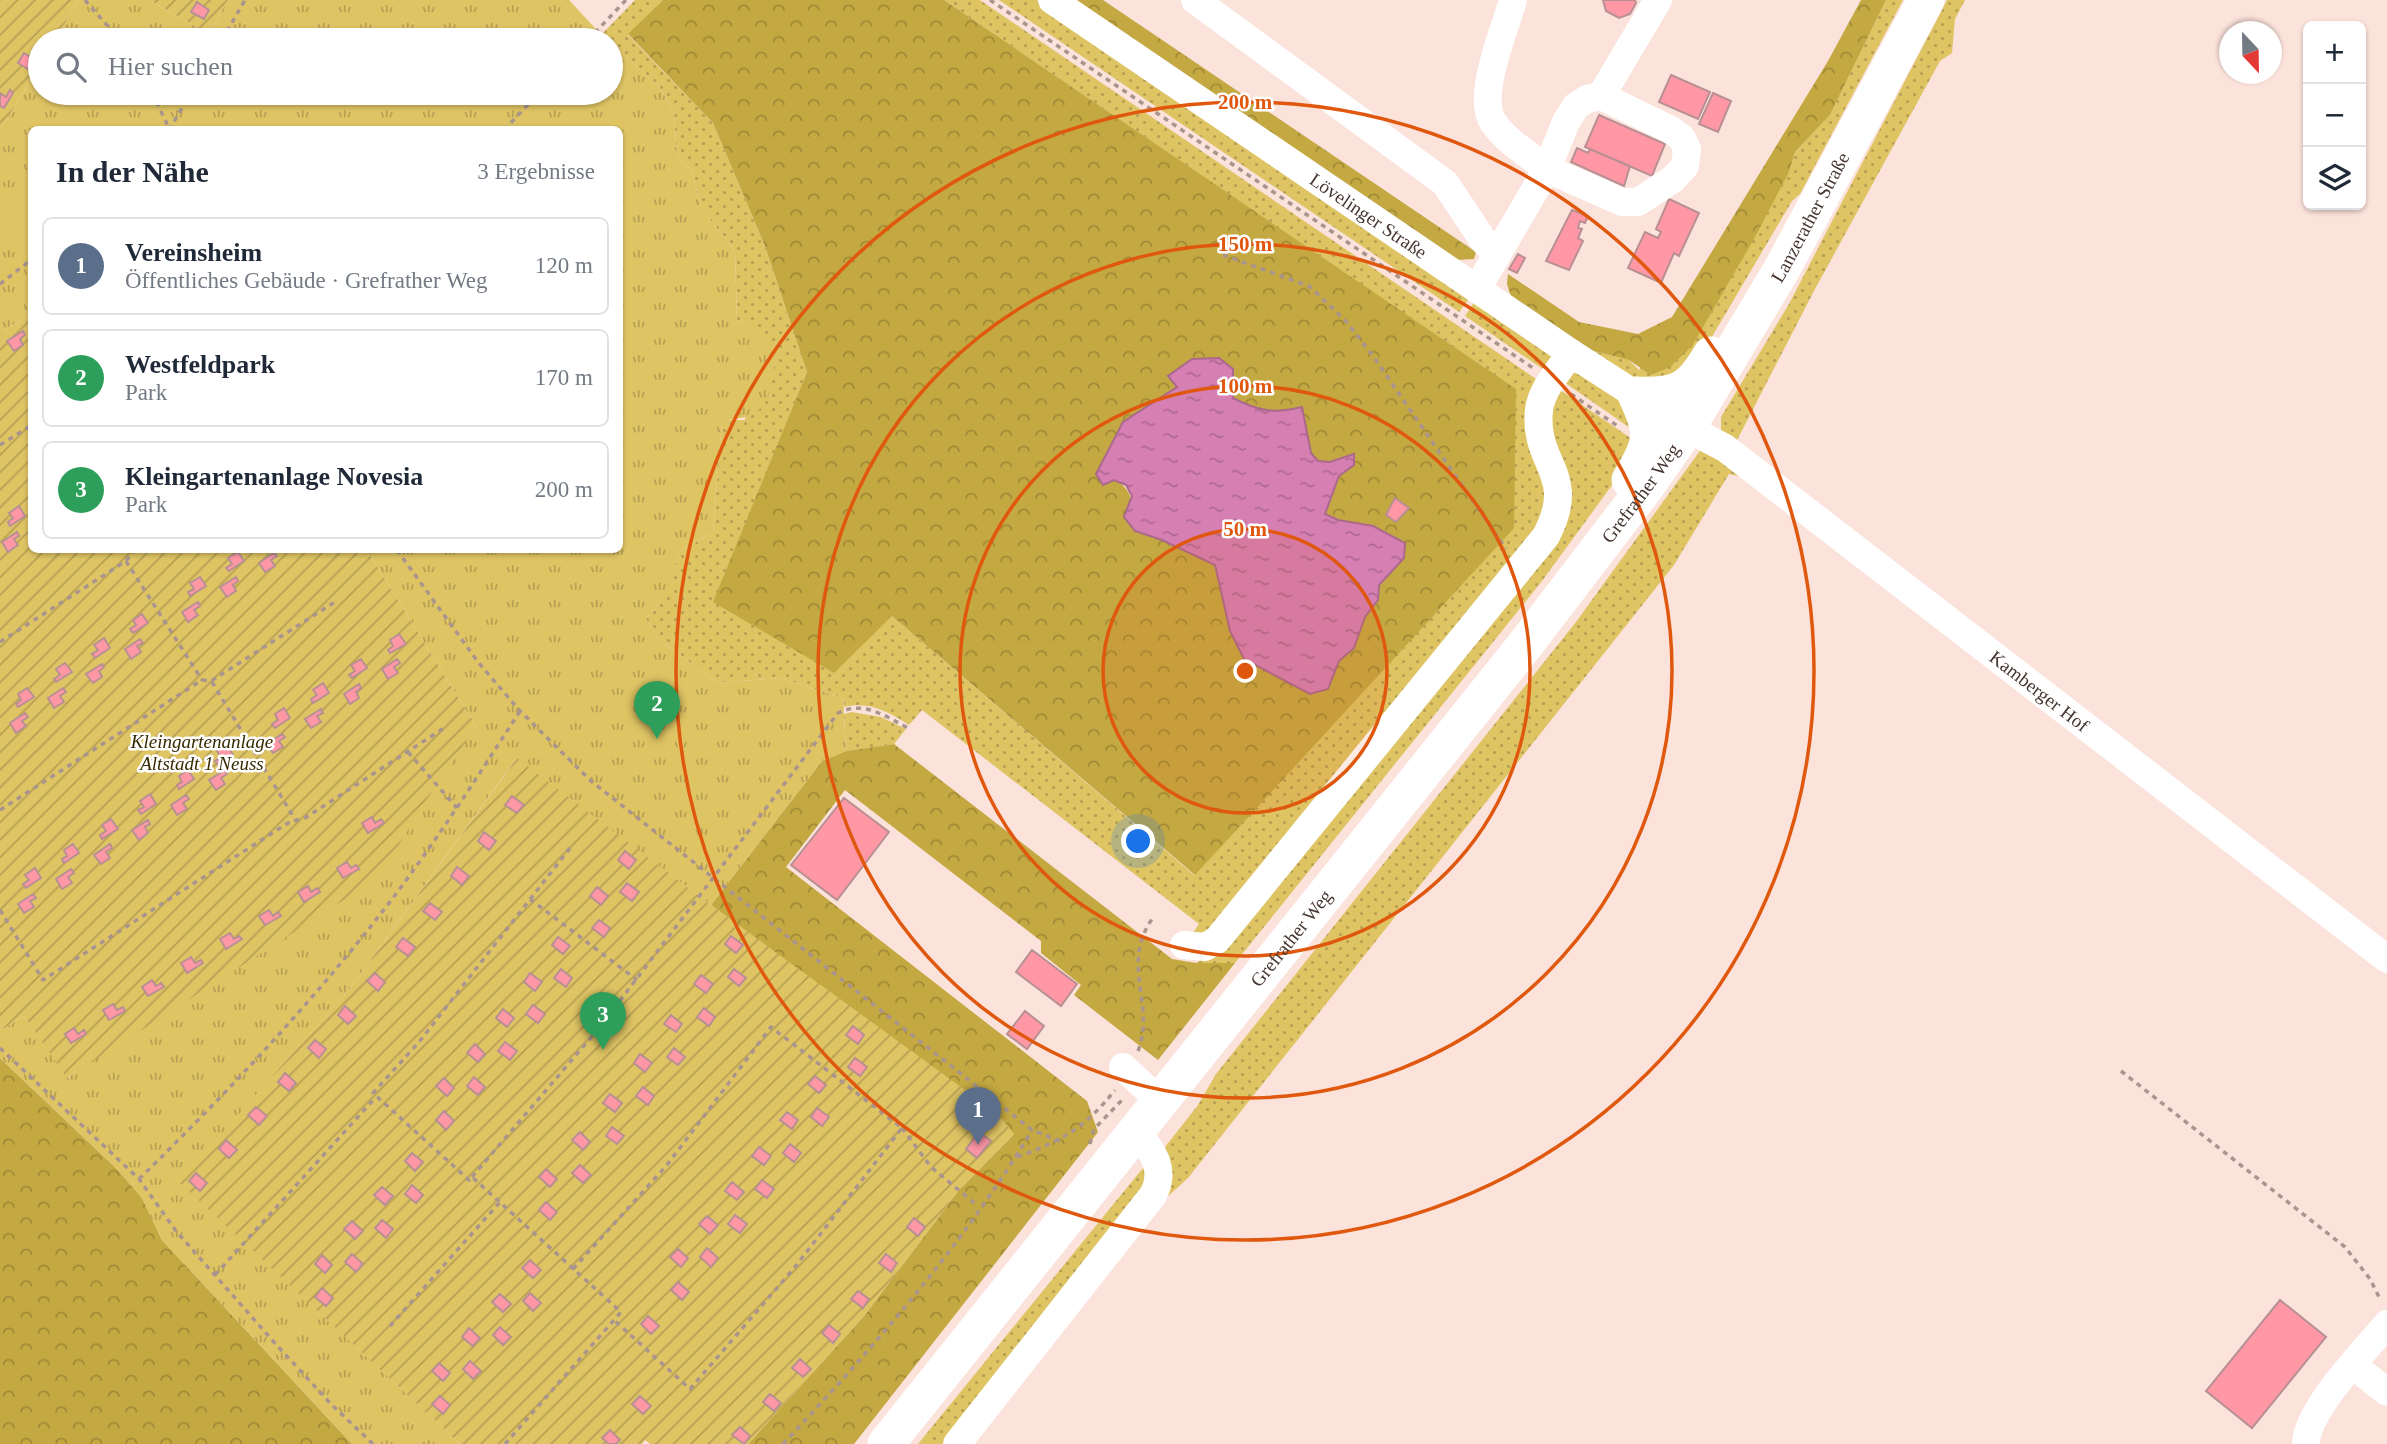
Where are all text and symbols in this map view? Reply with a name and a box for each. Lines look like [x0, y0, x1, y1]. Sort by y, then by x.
north arrow [2219, 21, 2282, 84]
map controls [2303, 21, 2366, 210]
button: + [2303, 21, 2366, 84]
search box [28, 28, 623, 105]
icon: search [52, 48, 90, 86]
text: Hier suchen [108, 52, 233, 81]
button: − [2303, 84, 2366, 147]
text: 200 m [1218, 90, 1273, 114]
button: layers [2303, 147, 2366, 210]
street label: Lanzerather Straße [1767, 149, 1853, 286]
text: In der Nähe [56, 155, 209, 188]
text: 3 Ergebnisse [477, 159, 595, 184]
street label: Lövelinger Straße [1306, 169, 1431, 263]
text: 150 m [1218, 232, 1273, 256]
text: Vereinsheim [125, 238, 262, 267]
text: 1 [75, 253, 87, 278]
text: 120 m [535, 253, 593, 278]
text: Öffentliches Gebäude · Grefrather Weg [125, 268, 488, 293]
text: Westfeldpark [125, 350, 275, 379]
text: 2 [75, 365, 87, 390]
text: 170 m [535, 365, 593, 390]
text: 100 m [1218, 374, 1273, 398]
text: Park [125, 380, 167, 405]
street label: Grefrather Weg [1597, 439, 1684, 547]
text: Kleingartenanlage Novesia [125, 462, 423, 491]
text: 3 [75, 477, 87, 502]
text: 200 m [535, 477, 593, 502]
text: Park [125, 492, 167, 517]
text: 50 m [1223, 517, 1267, 541]
street label: Kamberger Hof [1985, 646, 2093, 736]
centre of rings [1233, 659, 1257, 683]
pin: 2 [634, 681, 680, 739]
park label: Kleingartenanlage Altstadt 1 Neuss [130, 731, 273, 774]
your location [1121, 824, 1155, 858]
street label: Grefrather Weg [1246, 885, 1336, 991]
pin: 3 [580, 992, 626, 1050]
pin: 1 [955, 1087, 1001, 1145]

